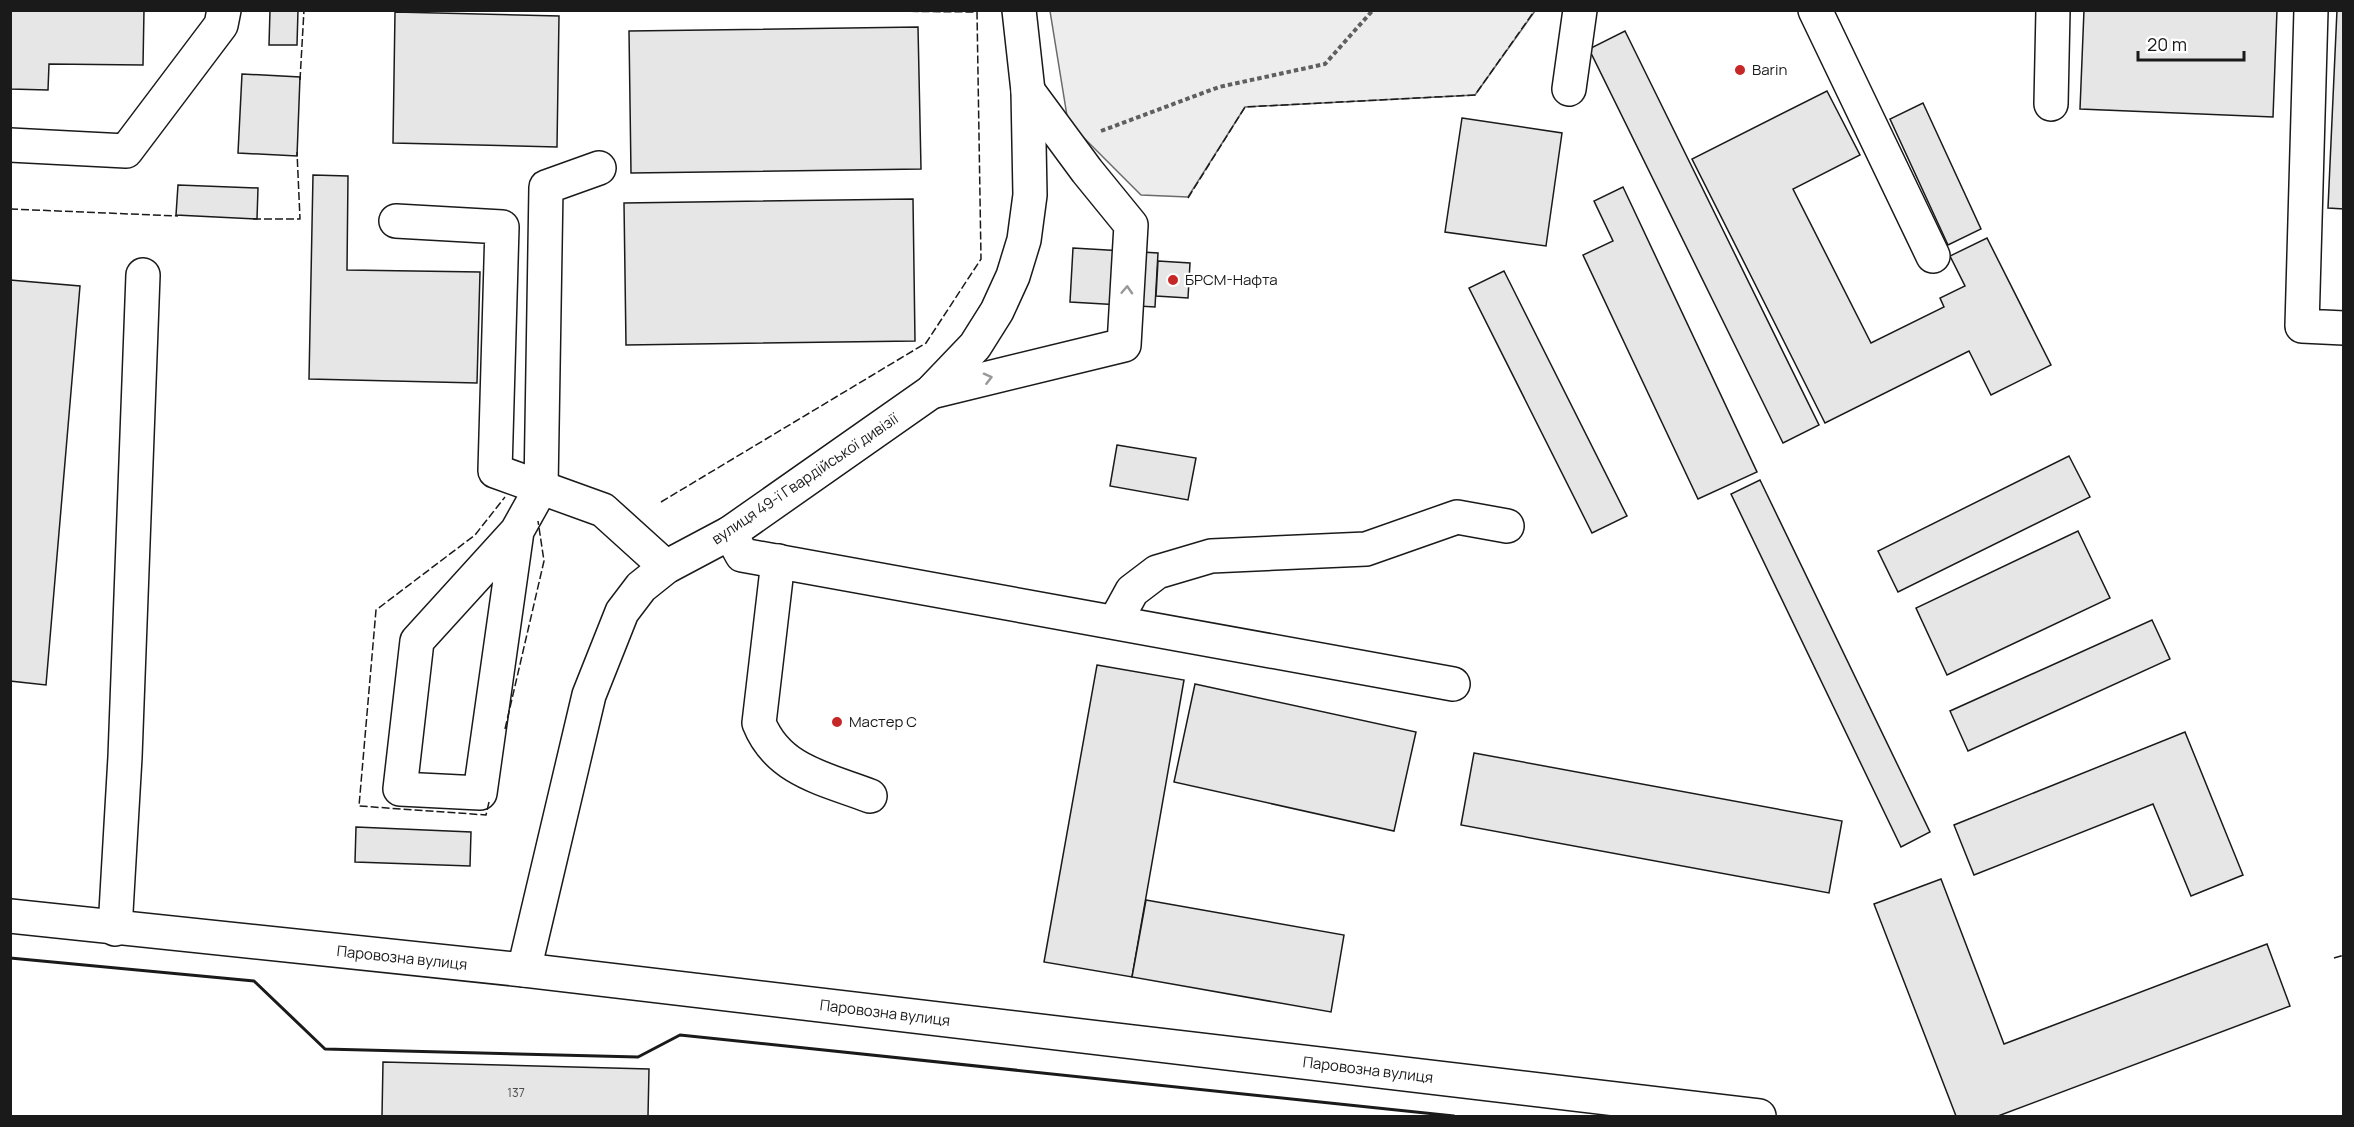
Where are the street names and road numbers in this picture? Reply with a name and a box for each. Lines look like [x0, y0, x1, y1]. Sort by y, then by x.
street label: вулиця 49-ї Гвардійської дивізії [707, 408, 903, 549]
street label: Паровозна вулиця [336, 940, 468, 975]
street label: Паровозна вулиця [819, 994, 952, 1031]
street label: Паровозна вулиця [1302, 1051, 1435, 1088]

